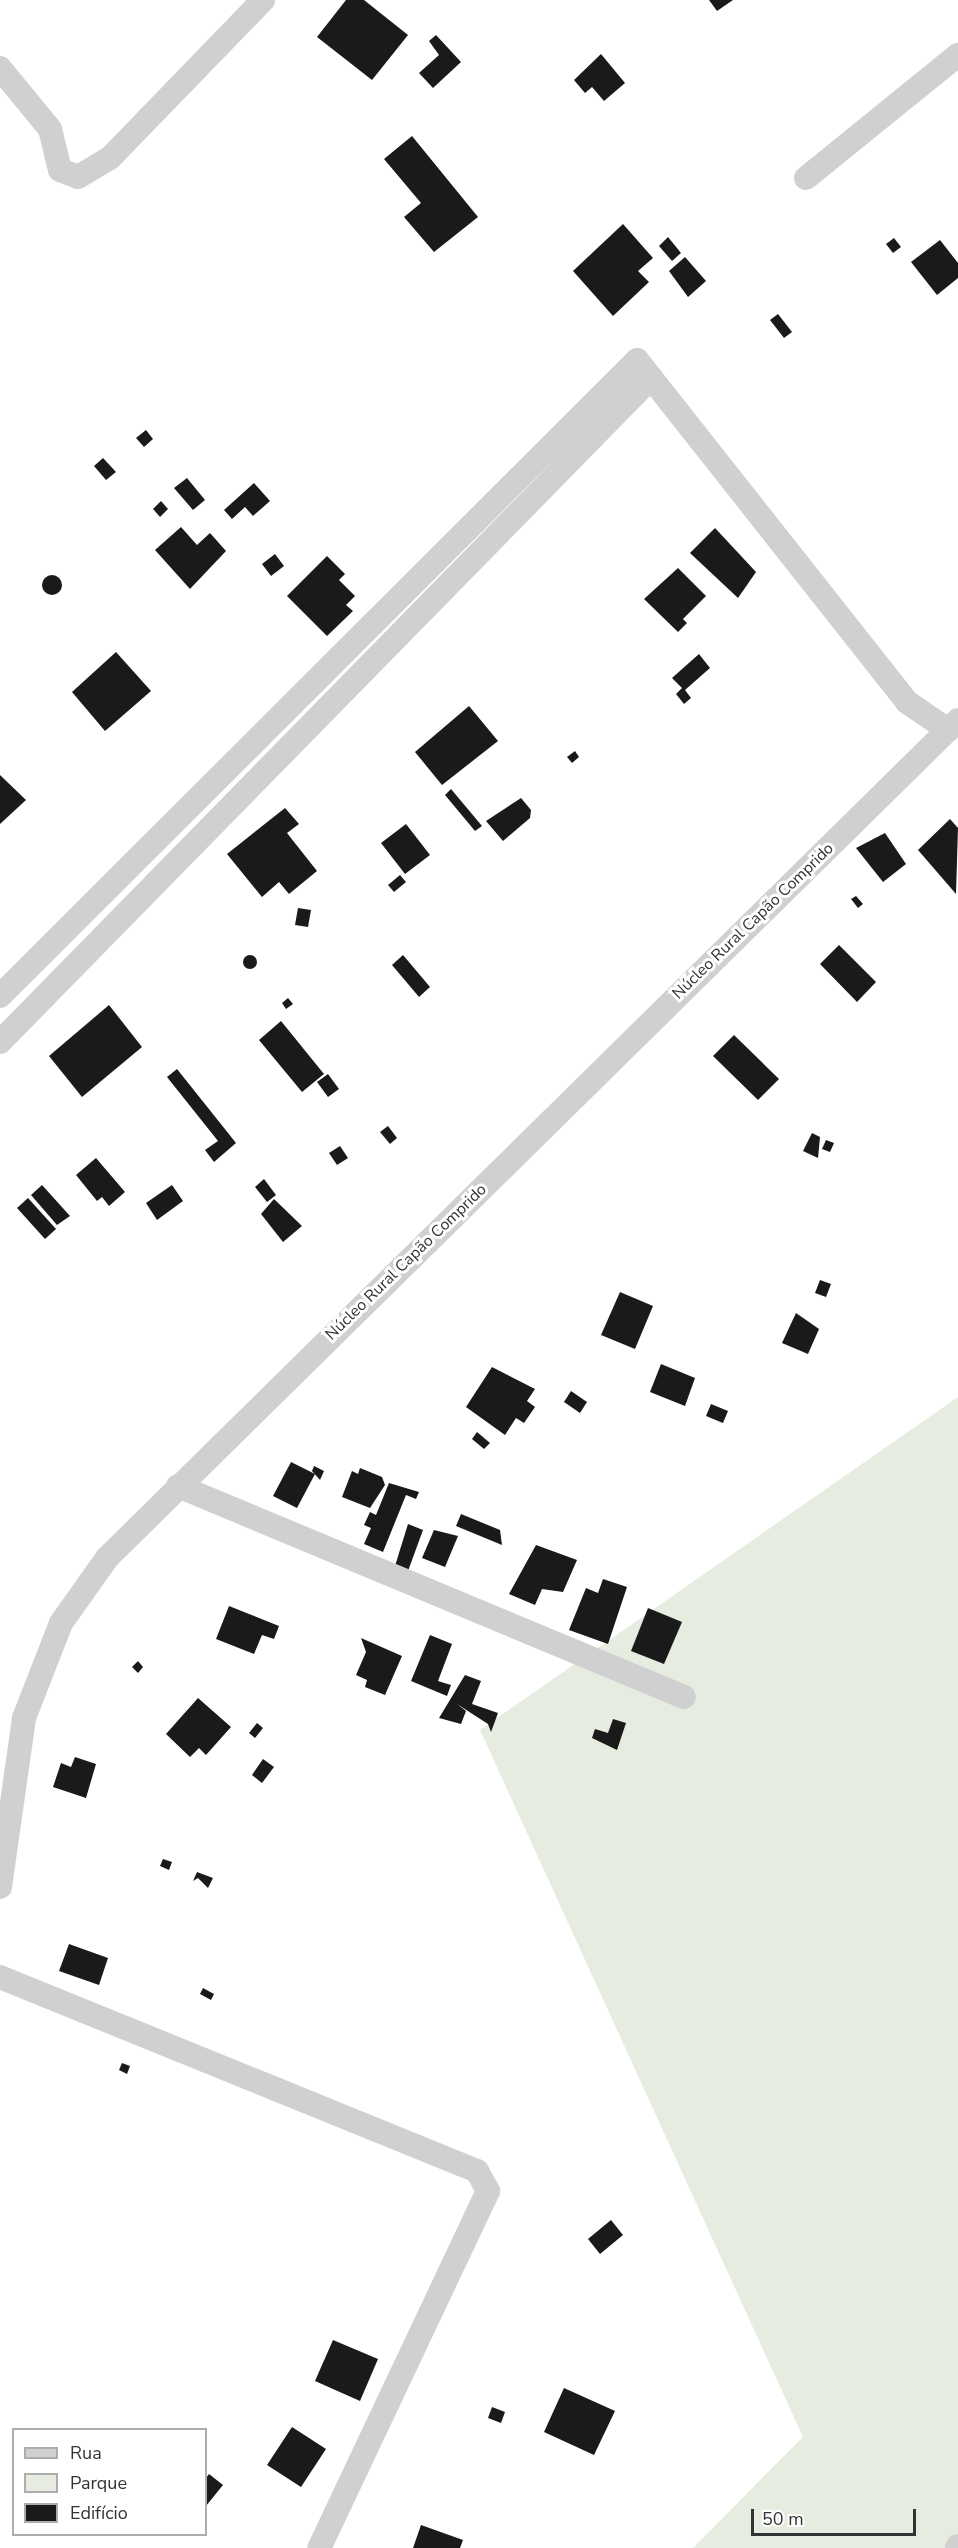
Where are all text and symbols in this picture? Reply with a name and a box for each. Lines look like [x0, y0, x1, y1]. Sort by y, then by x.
street label: Núcleo Rural Capão Comprido [668, 839, 838, 1003]
street label: Núcleo Rural Capão Comprido [321, 1180, 491, 1344]
legend [12, 2428, 207, 2536]
text: Rua [70, 2441, 102, 2465]
text: Parque [70, 2471, 127, 2495]
scale bar [754, 2497, 919, 2535]
text: Edifício [70, 2501, 128, 2525]
text: 50 m [762, 2507, 804, 2531]

